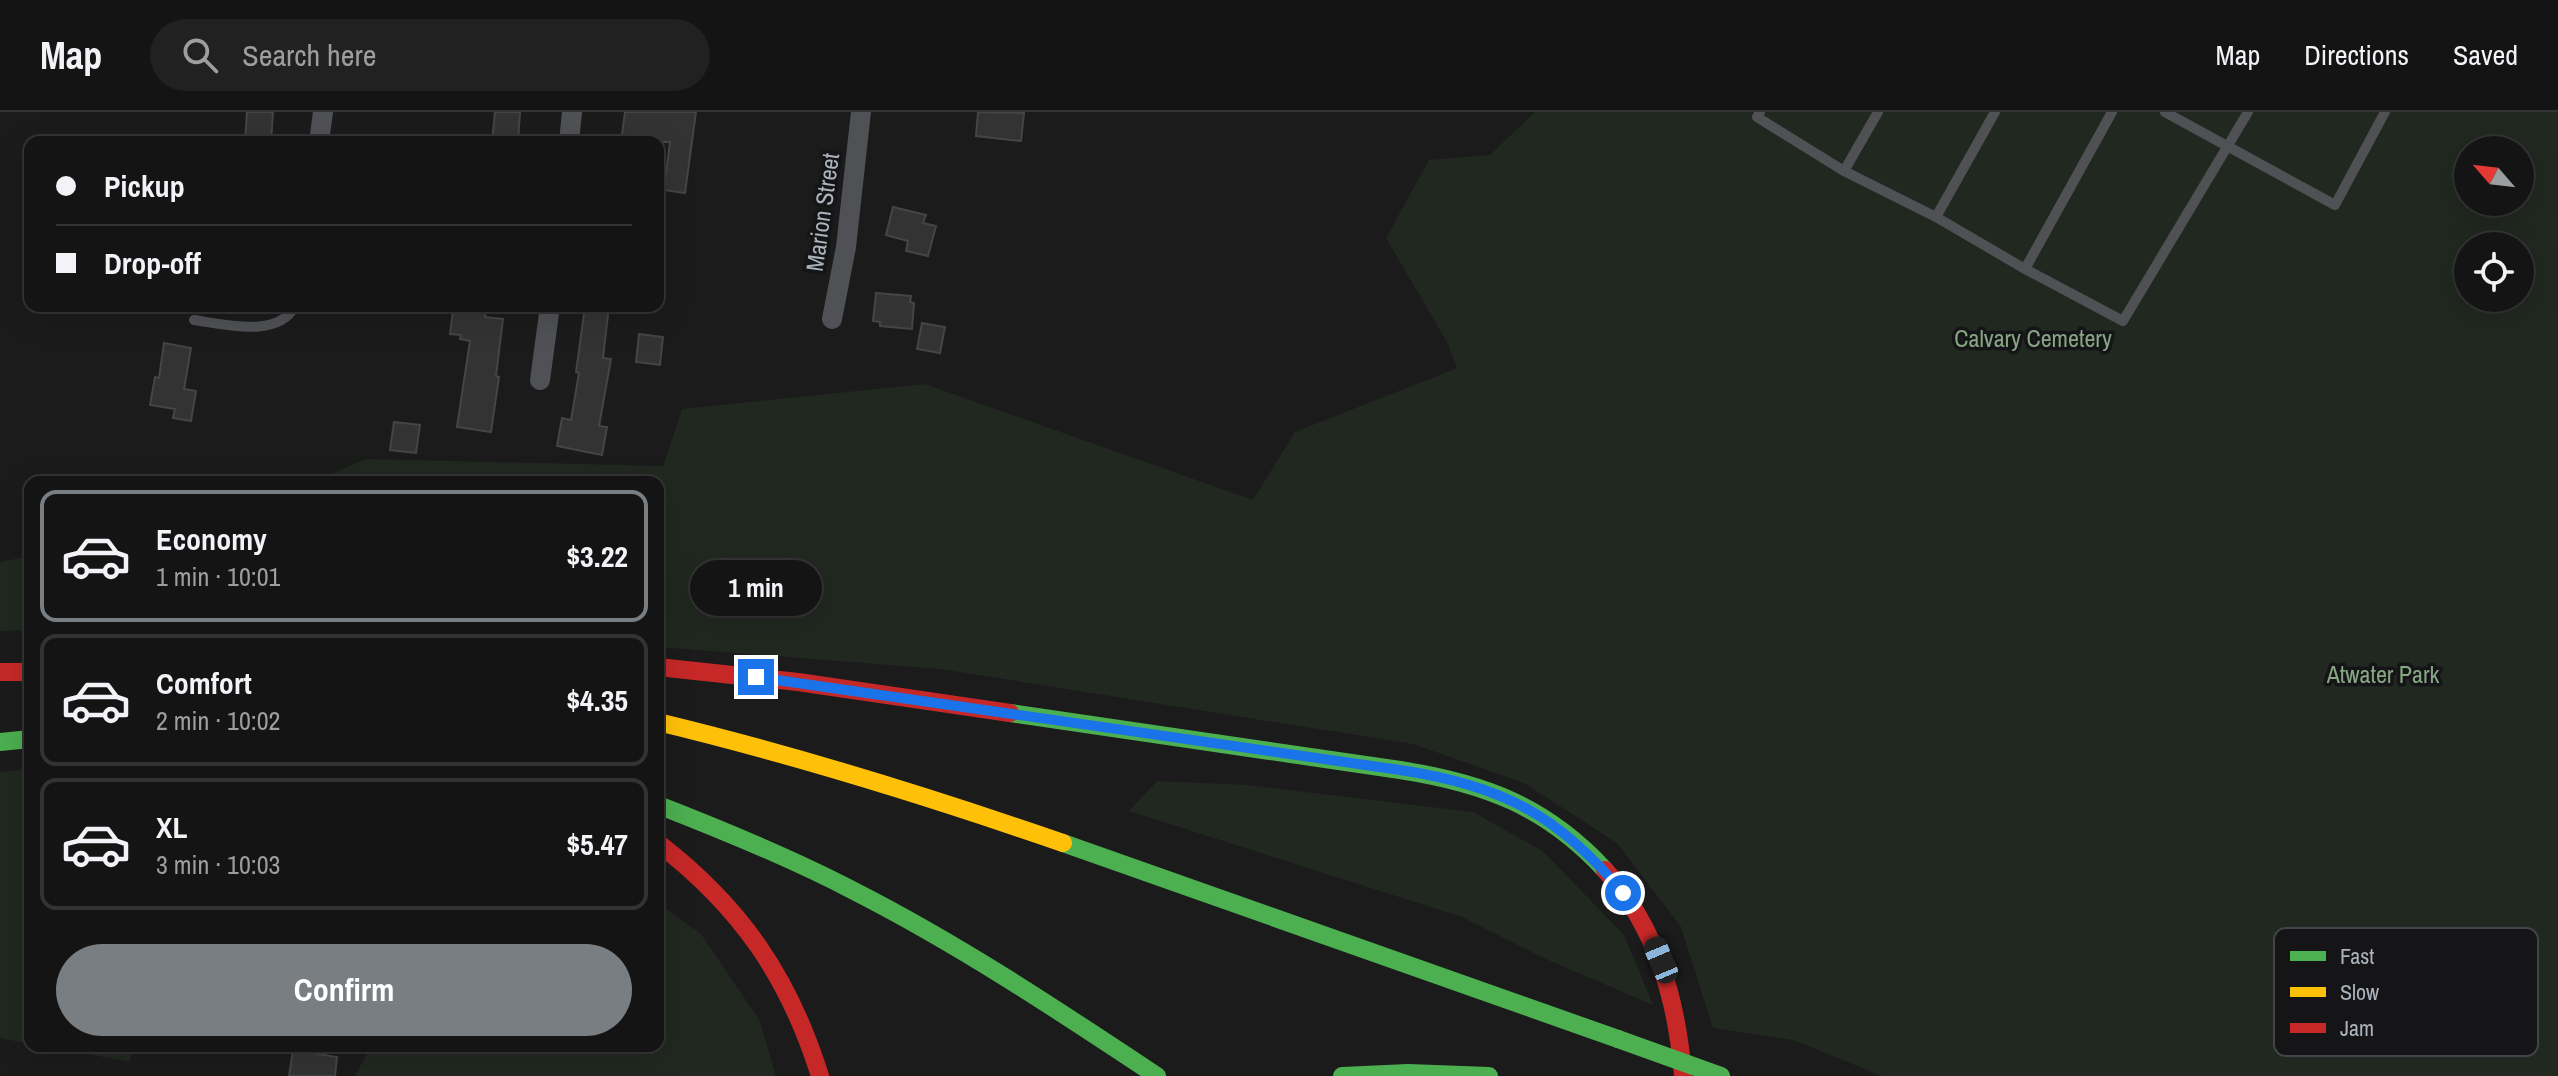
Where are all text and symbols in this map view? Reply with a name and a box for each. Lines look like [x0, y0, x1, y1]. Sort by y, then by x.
search box [150, 19, 710, 91]
text: Map [40, 30, 102, 81]
icon: search [178, 33, 222, 77]
text: Search here [242, 35, 376, 75]
text: Map [2216, 36, 2260, 74]
text: Directions [2304, 36, 2409, 74]
text: Saved [2453, 36, 2518, 74]
north arrow [2454, 136, 2534, 216]
map controls [2454, 136, 2534, 312]
street label: Marion Street [798, 150, 846, 273]
text: Pickup [104, 166, 185, 206]
button: locate [2454, 232, 2534, 312]
text: Drop-off [104, 243, 201, 283]
park label: Calvary Cemetery [1954, 322, 2112, 354]
text: Economy [156, 519, 267, 559]
icon: car [60, 520, 132, 592]
text: $3.22 [566, 536, 628, 576]
text: 1 min · 10:01 [156, 559, 280, 594]
callout: 1 min [690, 561, 822, 617]
text: 1 min [728, 570, 784, 605]
park label: Atwater Park [2326, 658, 2439, 690]
route end [738, 659, 774, 695]
text: Comfort [156, 663, 252, 703]
icon: car [60, 664, 132, 736]
text: $4.35 [566, 680, 628, 720]
text: 2 min · 10:02 [156, 703, 280, 738]
text: XL [156, 807, 187, 847]
icon: car [60, 808, 132, 880]
text: $5.47 [566, 824, 628, 864]
text: 3 min · 10:03 [156, 847, 280, 882]
route start [1605, 875, 1641, 911]
legend [2274, 928, 2538, 1056]
car [1641, 933, 1681, 987]
text: Fast [2340, 941, 2374, 971]
button: Confirm [56, 944, 632, 1036]
text: Slow [2340, 977, 2379, 1007]
text: Jam [2340, 1013, 2374, 1043]

